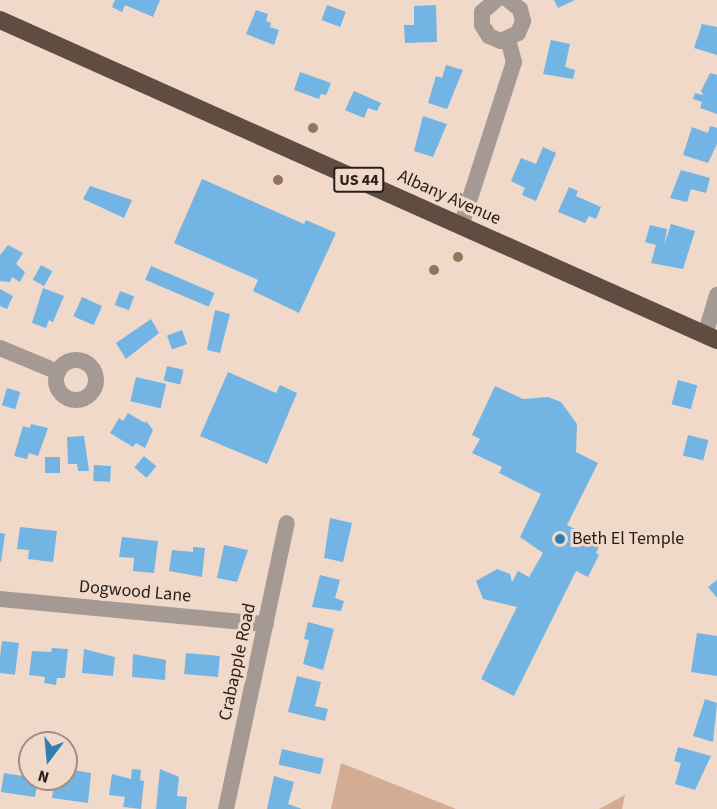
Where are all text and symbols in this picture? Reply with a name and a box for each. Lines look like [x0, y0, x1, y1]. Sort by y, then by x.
street label: Albany Avenue [394, 166, 504, 230]
road number: US 44 [332, 167, 386, 193]
place label: Beth El Temple [572, 528, 684, 550]
marker: Beth El Temple [553, 532, 567, 546]
street label: Dogwood Lane [78, 576, 192, 608]
street label: Crabapple Road [215, 601, 261, 723]
north arrow [18, 731, 78, 791]
text: N [35, 764, 52, 788]

